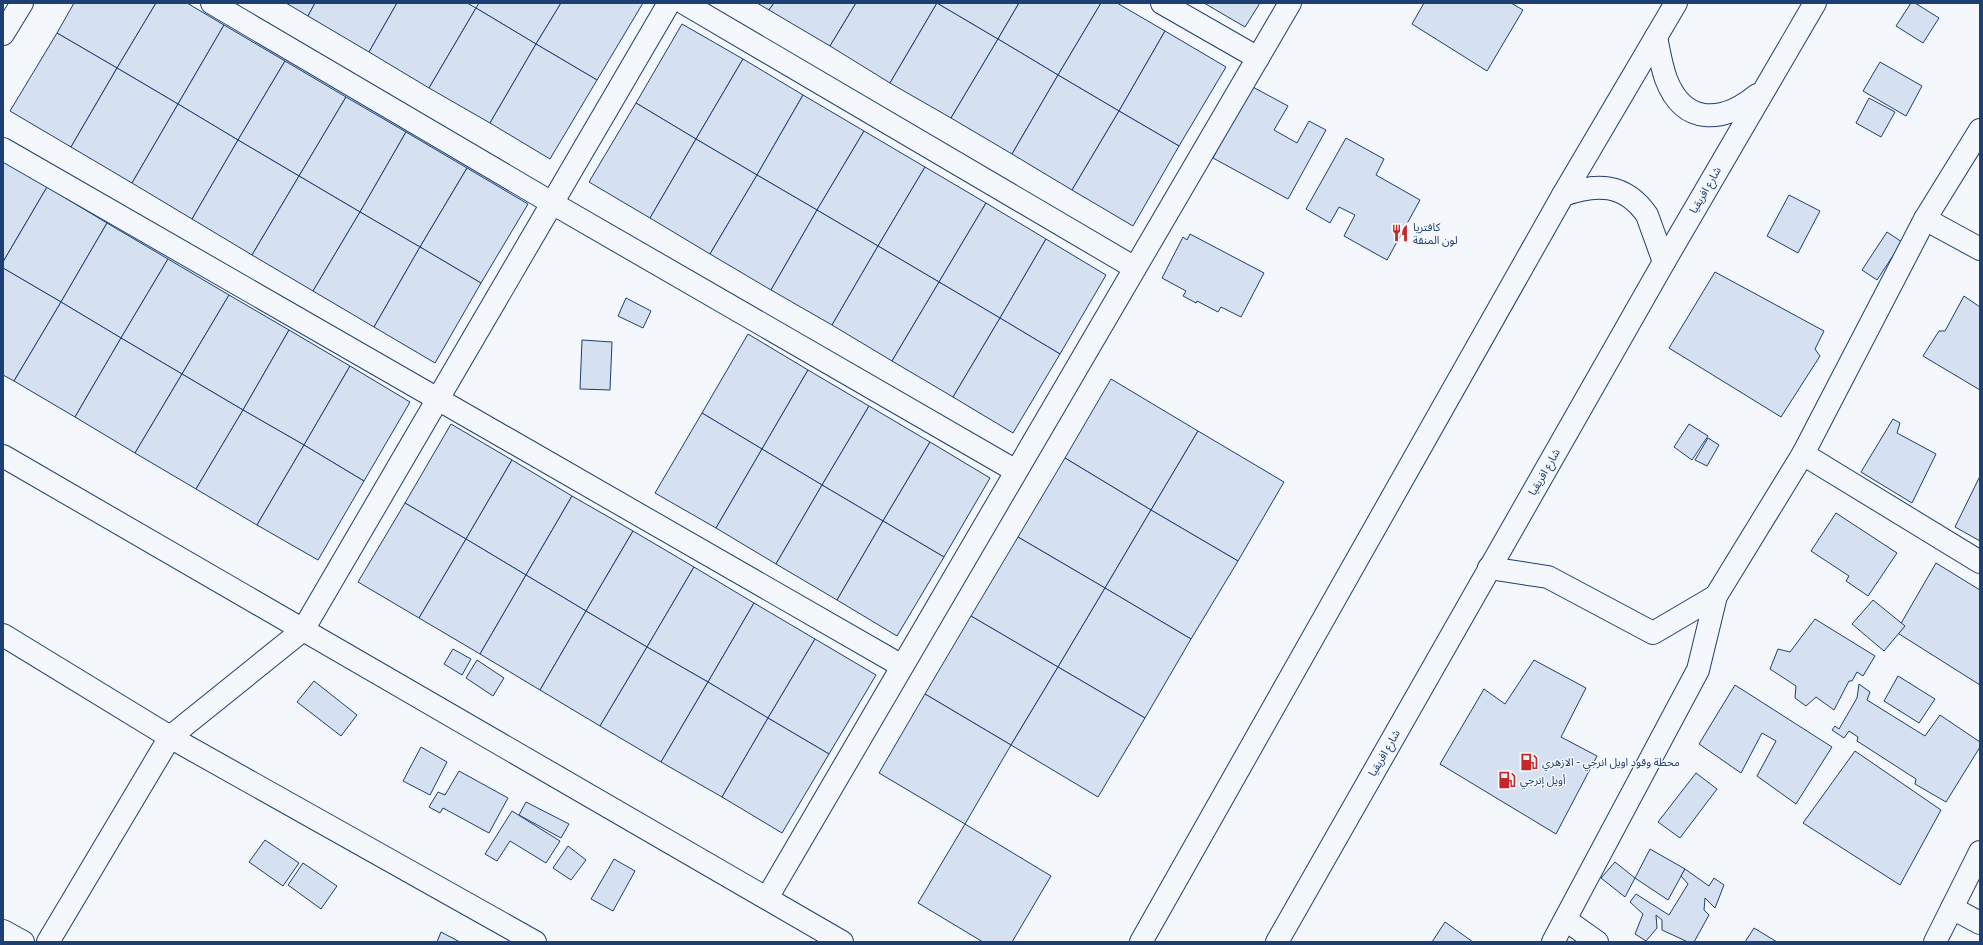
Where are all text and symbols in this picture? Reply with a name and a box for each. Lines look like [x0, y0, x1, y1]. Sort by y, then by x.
street label: شارع افريقيا [1687, 164, 1725, 216]
place label: كافتريا لون المنقة [1413, 221, 1458, 247]
restaurant icon: كافتريا لون المنقة [1390, 223, 1410, 243]
street label: شارع افريقيا [1526, 446, 1564, 498]
street label: شارع افريقيا [1366, 727, 1404, 779]
fuel station icon: محطة وقود اويل انرجي - الازهري [1519, 752, 1539, 772]
place label: محطة وقود اويل انرجي - الازهري [1542, 756, 1680, 772]
fuel station icon: أويل إنرجي [1497, 770, 1517, 790]
place label: أويل إنرجي [1520, 774, 1566, 790]

